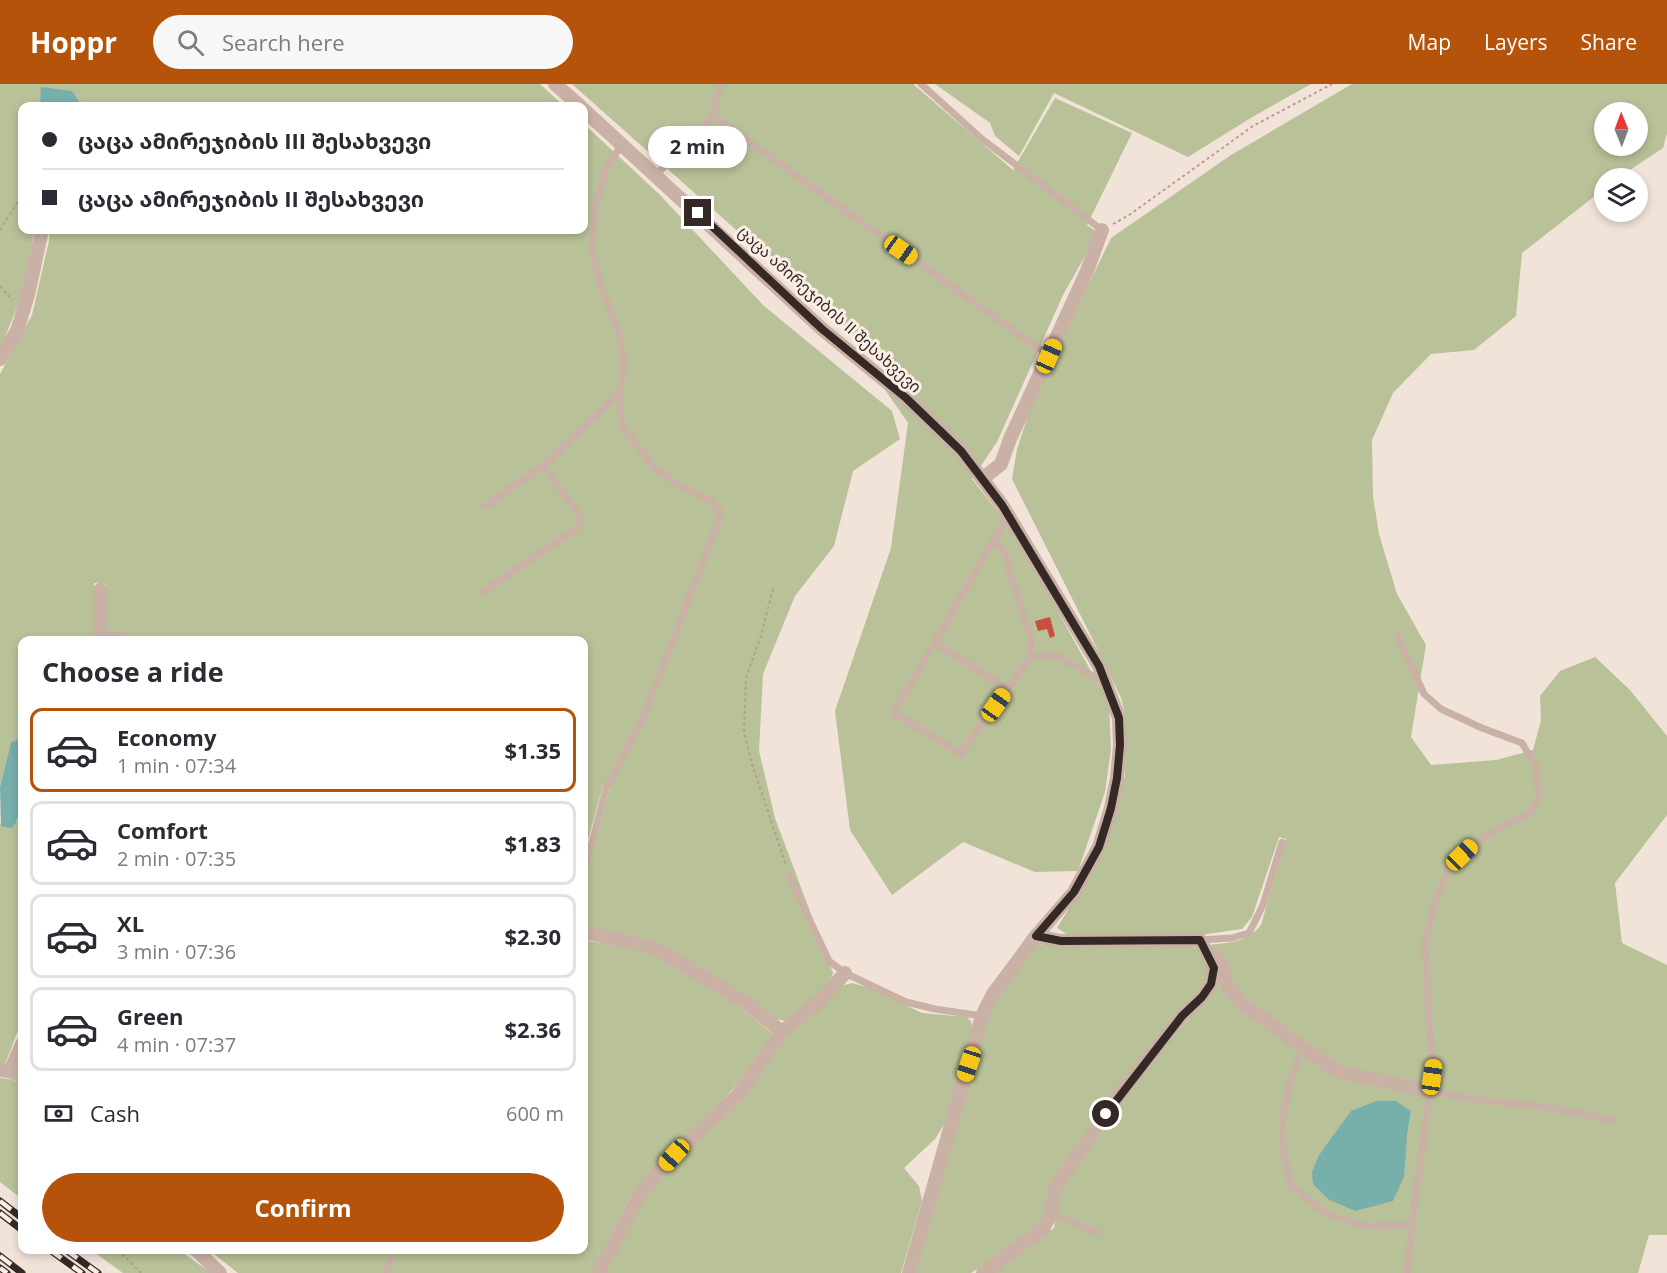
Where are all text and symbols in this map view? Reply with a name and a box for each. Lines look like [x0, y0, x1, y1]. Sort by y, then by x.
search box [153, 15, 573, 69]
text: Hoppr [30, 23, 117, 61]
icon: search [174, 26, 207, 59]
text: Search here [222, 27, 345, 57]
text: Map [1408, 28, 1451, 56]
text: Layers [1484, 28, 1548, 56]
text: Share [1581, 28, 1637, 56]
north arrow [1594, 102, 1648, 156]
map controls [1594, 102, 1648, 222]
text: ცაცა ამირეჯიბის III შესახვევი [78, 125, 431, 155]
callout: 2 min [648, 126, 748, 168]
text: 2 min [670, 133, 725, 160]
button: layers [1594, 168, 1648, 222]
text: ცაცა ამირეჯიბის II შესახვევი [78, 183, 424, 213]
route end [684, 199, 711, 226]
street label: ცაცა ამირეჯიბის II შესახვევი [734, 221, 926, 397]
car [881, 232, 921, 268]
car [1033, 336, 1065, 376]
text: Choose a ride [42, 653, 224, 690]
car [978, 685, 1014, 725]
text: Economy [117, 722, 216, 752]
icon: car [45, 723, 99, 777]
text: $1.35 [504, 735, 561, 765]
text: 1 min · 07:34 [117, 752, 236, 779]
text: Comfort [117, 815, 208, 845]
icon: car [45, 816, 99, 870]
text: $1.83 [504, 828, 561, 858]
car [1443, 836, 1481, 874]
text: 2 min · 07:35 [117, 845, 236, 872]
text: XL [117, 908, 144, 938]
icon: car [45, 909, 99, 963]
text: $2.30 [504, 921, 561, 951]
text: 3 min · 07:36 [117, 938, 236, 965]
text: Green [117, 1001, 183, 1031]
icon: car [45, 1002, 99, 1056]
text: $2.36 [504, 1014, 561, 1044]
text: 4 min · 07:37 [117, 1031, 236, 1058]
car [955, 1044, 983, 1084]
car [1421, 1058, 1443, 1096]
icon: cash [42, 1097, 75, 1130]
text: Cash [90, 1098, 140, 1128]
text: 600 m [506, 1100, 564, 1127]
route start [1092, 1100, 1119, 1127]
car [655, 1136, 693, 1174]
button: Confirm [42, 1173, 564, 1242]

